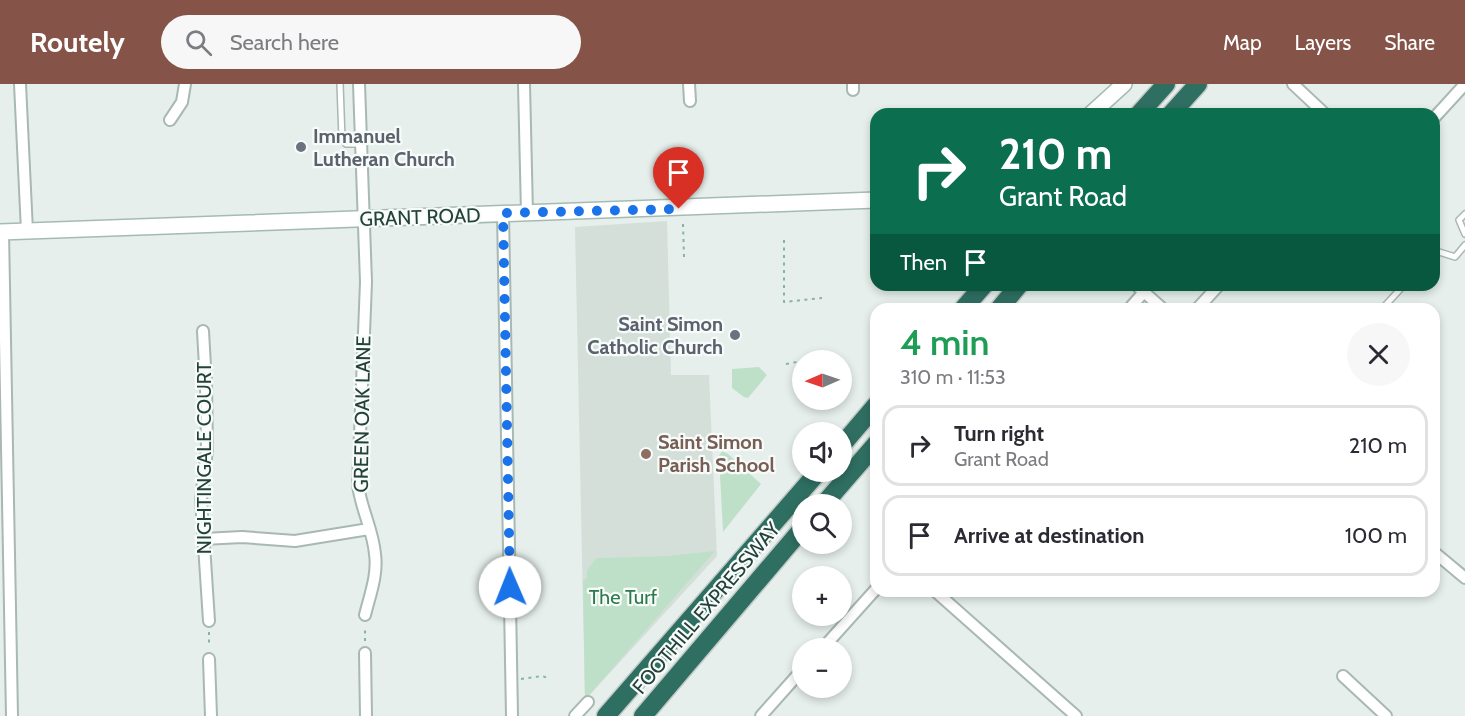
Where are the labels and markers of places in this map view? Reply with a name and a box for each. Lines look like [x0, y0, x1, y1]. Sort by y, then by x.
place label: Immanuel Lutheran Church [313, 124, 455, 171]
marker: Immanuel Lutheran Church [294, 140, 308, 154]
pin [653, 147, 704, 209]
place label: Saint Simon Catholic Church [587, 312, 723, 359]
marker: Saint Simon Catholic Church [728, 328, 742, 342]
place label: Saint Simon Parish School [658, 430, 775, 477]
marker: Saint Simon Parish School [639, 447, 653, 461]

